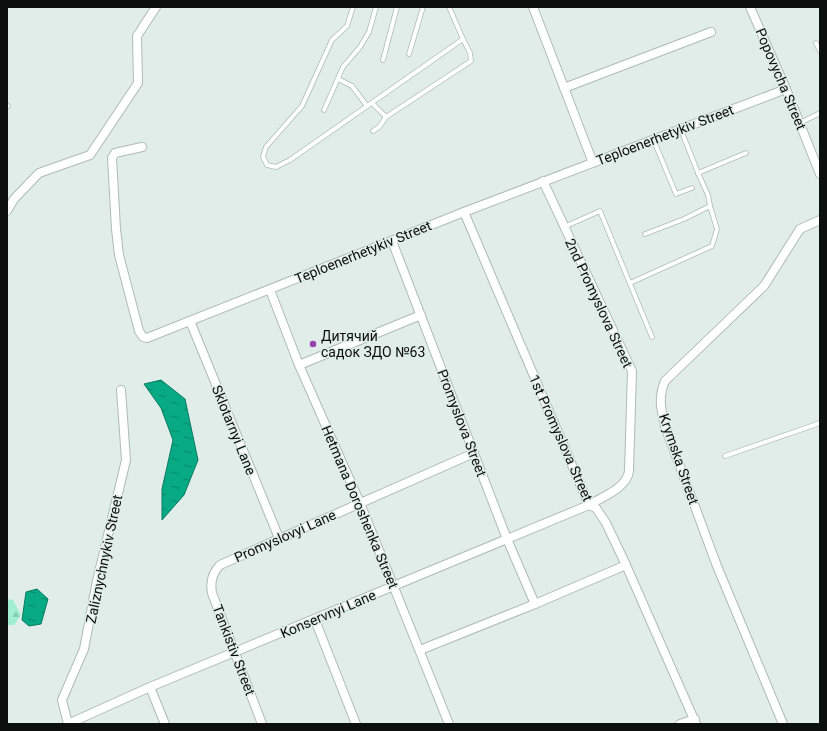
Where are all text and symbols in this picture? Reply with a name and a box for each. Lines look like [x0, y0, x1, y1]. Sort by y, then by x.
street label: Popovycha Street [752, 26, 810, 133]
street label: Teploenerhetykiv Street [594, 101, 736, 169]
street label: Teploenerhetykiv Street [292, 217, 434, 287]
street label: 2nd Promyslova Street [562, 236, 636, 370]
place label: Дитячий садок ЗДО №63 [321, 328, 425, 360]
marker: Дитячий садок ЗДО №63 [308, 339, 318, 349]
street label: Promyslova Street [434, 367, 490, 479]
street label: 1st Promyslova Street [526, 372, 596, 504]
street label: Sklotarnyi Lane [209, 383, 259, 477]
street label: Krymska Street [656, 412, 702, 507]
street label: Hetmana Doroshenka Street [318, 423, 402, 591]
street label: Zaliznychnykiv Street [83, 493, 126, 625]
street label: Promyslovyi Lane [232, 506, 338, 566]
street label: Konservnyi Lane [278, 587, 378, 641]
street label: Tankistiv Street [209, 602, 259, 698]

